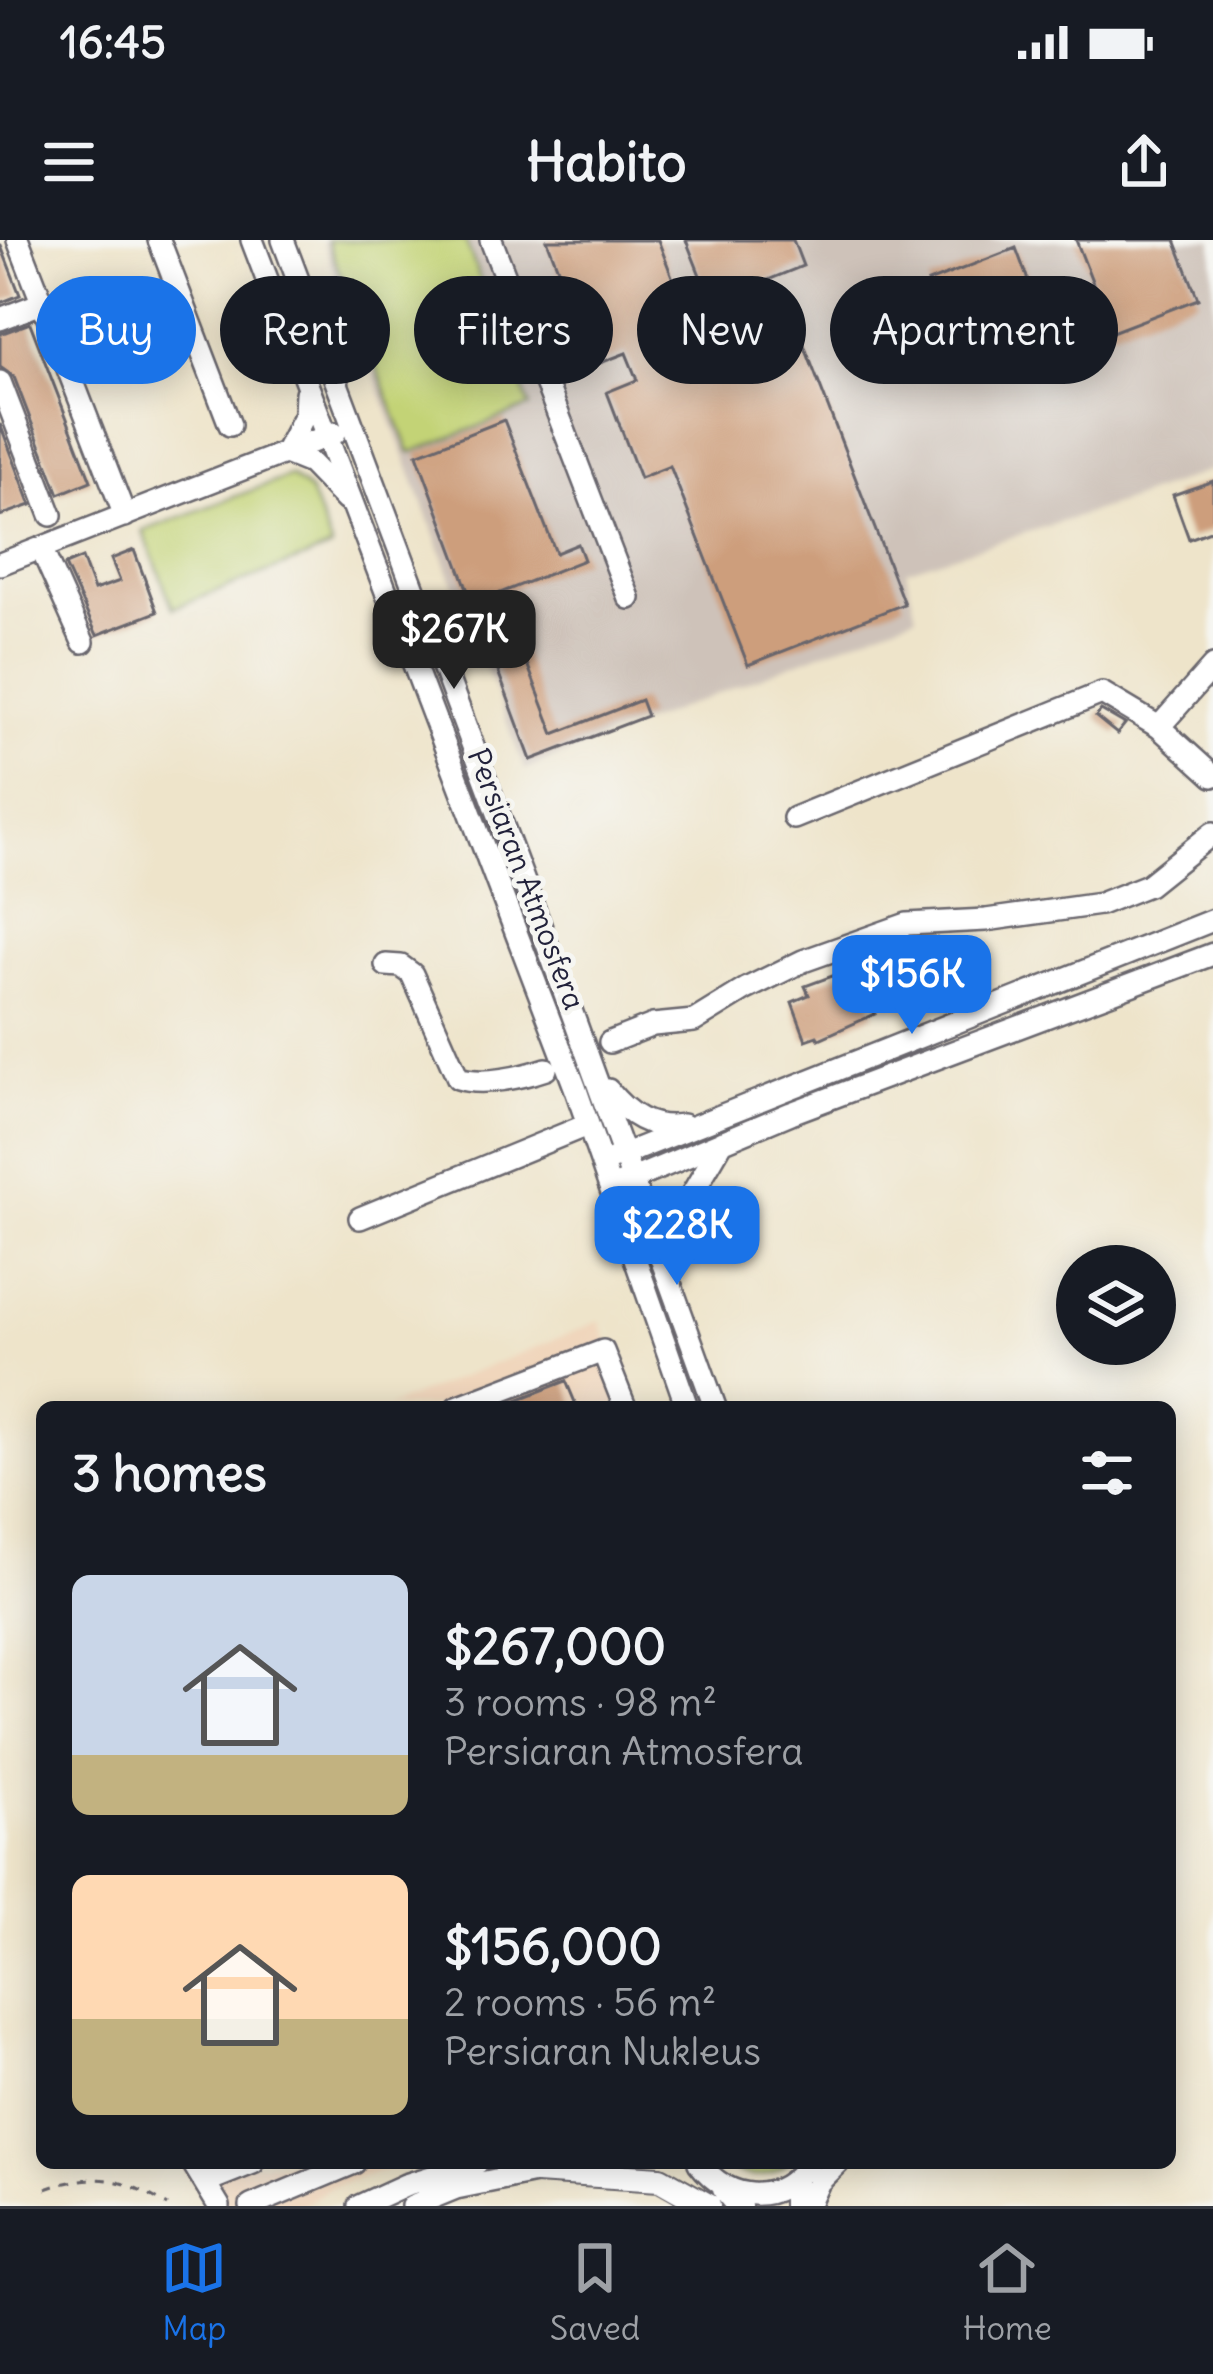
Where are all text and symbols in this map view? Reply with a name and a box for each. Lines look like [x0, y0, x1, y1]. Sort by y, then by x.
text: 16:45 [60, 14, 166, 70]
text: Habito [526, 128, 687, 196]
icon: menu [36, 129, 102, 195]
icon: share [1111, 129, 1177, 195]
chip: Buy [36, 276, 196, 384]
chip: Rent [220, 276, 390, 384]
chip: Filters [414, 276, 613, 384]
chip: New [637, 276, 806, 384]
chip: Apartment [830, 276, 1118, 384]
pin: $267K [370, 590, 538, 692]
text: $267K [400, 604, 508, 653]
street label: Persiaran Atmosfera [460, 743, 594, 1015]
pin: $156K [828, 935, 996, 1037]
text: $156K [859, 949, 965, 998]
pin: $228K [593, 1186, 761, 1288]
text: $228K [622, 1200, 732, 1249]
map controls [1056, 1245, 1176, 1365]
button: layers [1056, 1245, 1176, 1365]
icon: filters [1074, 1440, 1140, 1506]
text: 3 homes [72, 1441, 267, 1505]
text: $267,000 [444, 1614, 666, 1678]
icon: home [168, 1623, 312, 1767]
text: 3 rooms · 98 m² [444, 1678, 717, 1727]
text: Persiaran Atmosfera [444, 1727, 804, 1776]
text: $156,000 [444, 1914, 662, 1978]
icon: home [168, 1923, 312, 2067]
text: 2 rooms · 56 m² [444, 1978, 716, 2027]
text: Persiaran Nukleus [444, 2027, 761, 2076]
tab: Map [161, 2235, 227, 2349]
tab: Saved [550, 2235, 640, 2349]
tab: Home [963, 2235, 1052, 2349]

